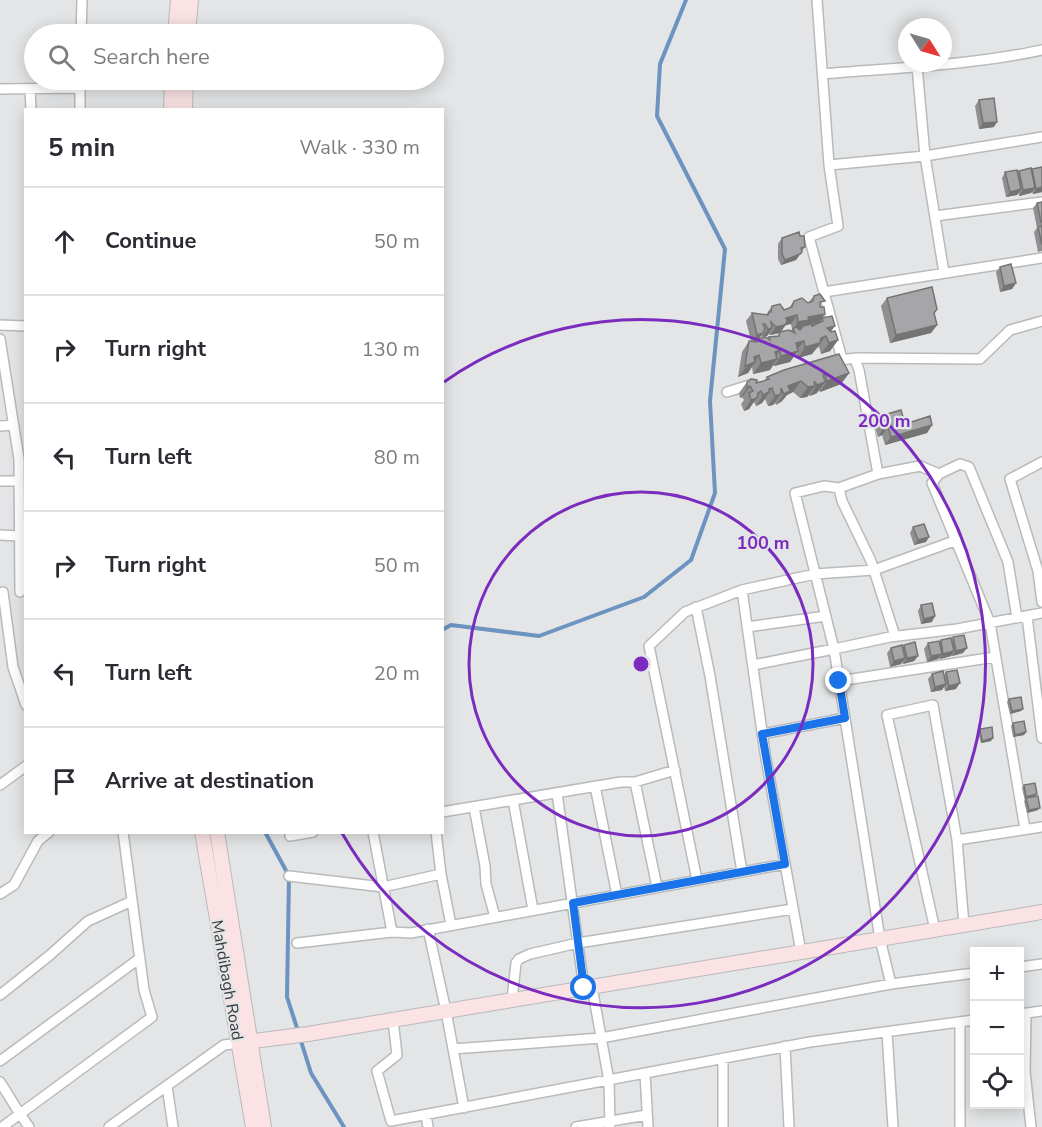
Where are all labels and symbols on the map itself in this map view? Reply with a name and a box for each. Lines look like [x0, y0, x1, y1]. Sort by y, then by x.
north arrow [898, 18, 952, 72]
text: 200 m [857, 409, 911, 433]
text: 100 m [736, 531, 790, 555]
centre of rings [631, 654, 651, 674]
route end [825, 667, 851, 693]
street label: Mahdibagh Road [206, 918, 248, 1042]
route start [570, 974, 596, 1000]

